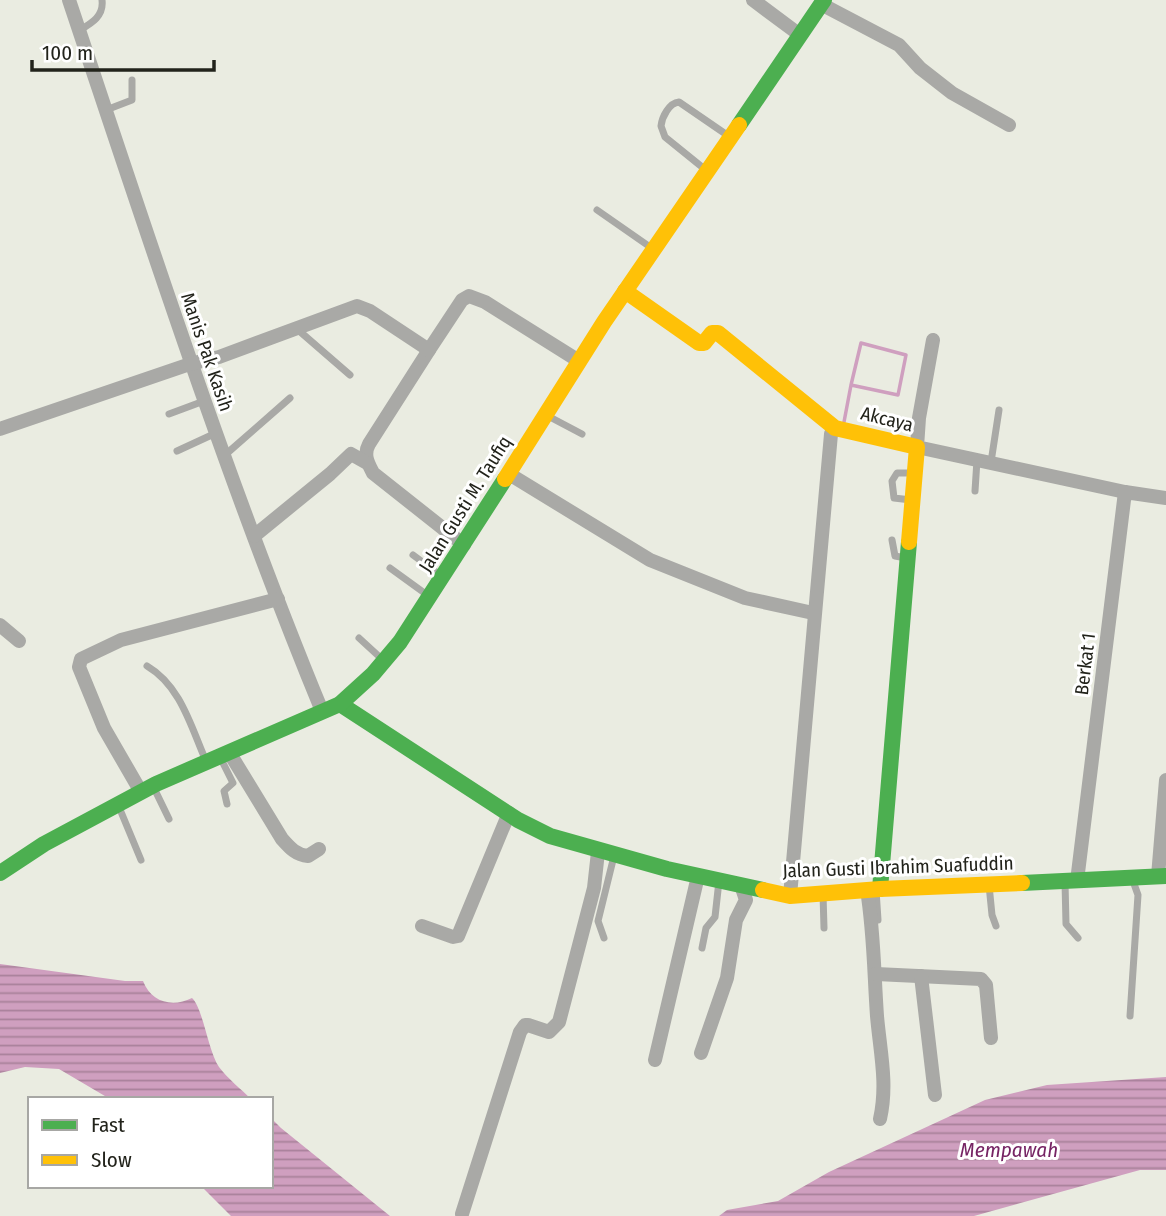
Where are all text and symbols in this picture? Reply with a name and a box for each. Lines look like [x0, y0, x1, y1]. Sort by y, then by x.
scale bar [32, 28, 214, 72]
text: 100 m [42, 40, 93, 66]
street label: Manis Pak Kasih [176, 290, 238, 414]
street label: Akcaya [858, 401, 916, 437]
street label: Jalan Gusti M. Taufiq [414, 431, 516, 577]
street label: Berkat 1 [1070, 632, 1100, 696]
street label: Jalan Gusti Ibrahim Suafuddin [782, 851, 1014, 883]
legend [28, 1097, 273, 1188]
text: Fast [91, 1112, 125, 1138]
water label: Mempawah [960, 1137, 1058, 1163]
text: Slow [91, 1147, 132, 1173]

